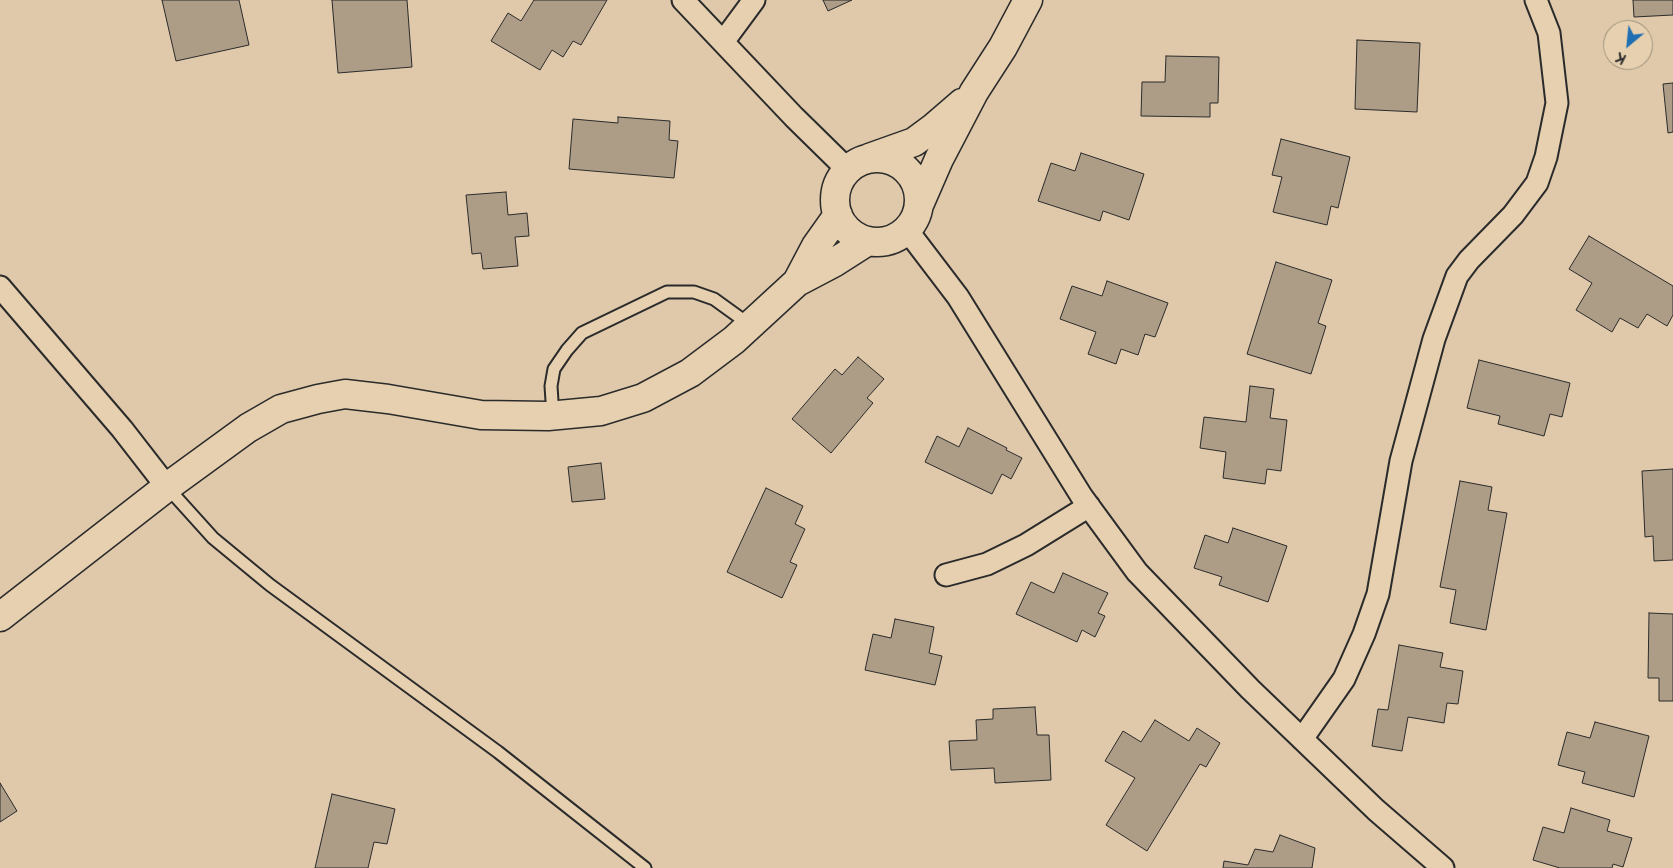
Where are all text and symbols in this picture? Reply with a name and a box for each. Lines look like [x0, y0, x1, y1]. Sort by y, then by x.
north arrow [1603, 20, 1653, 70]
text: K [1613, 48, 1629, 68]

